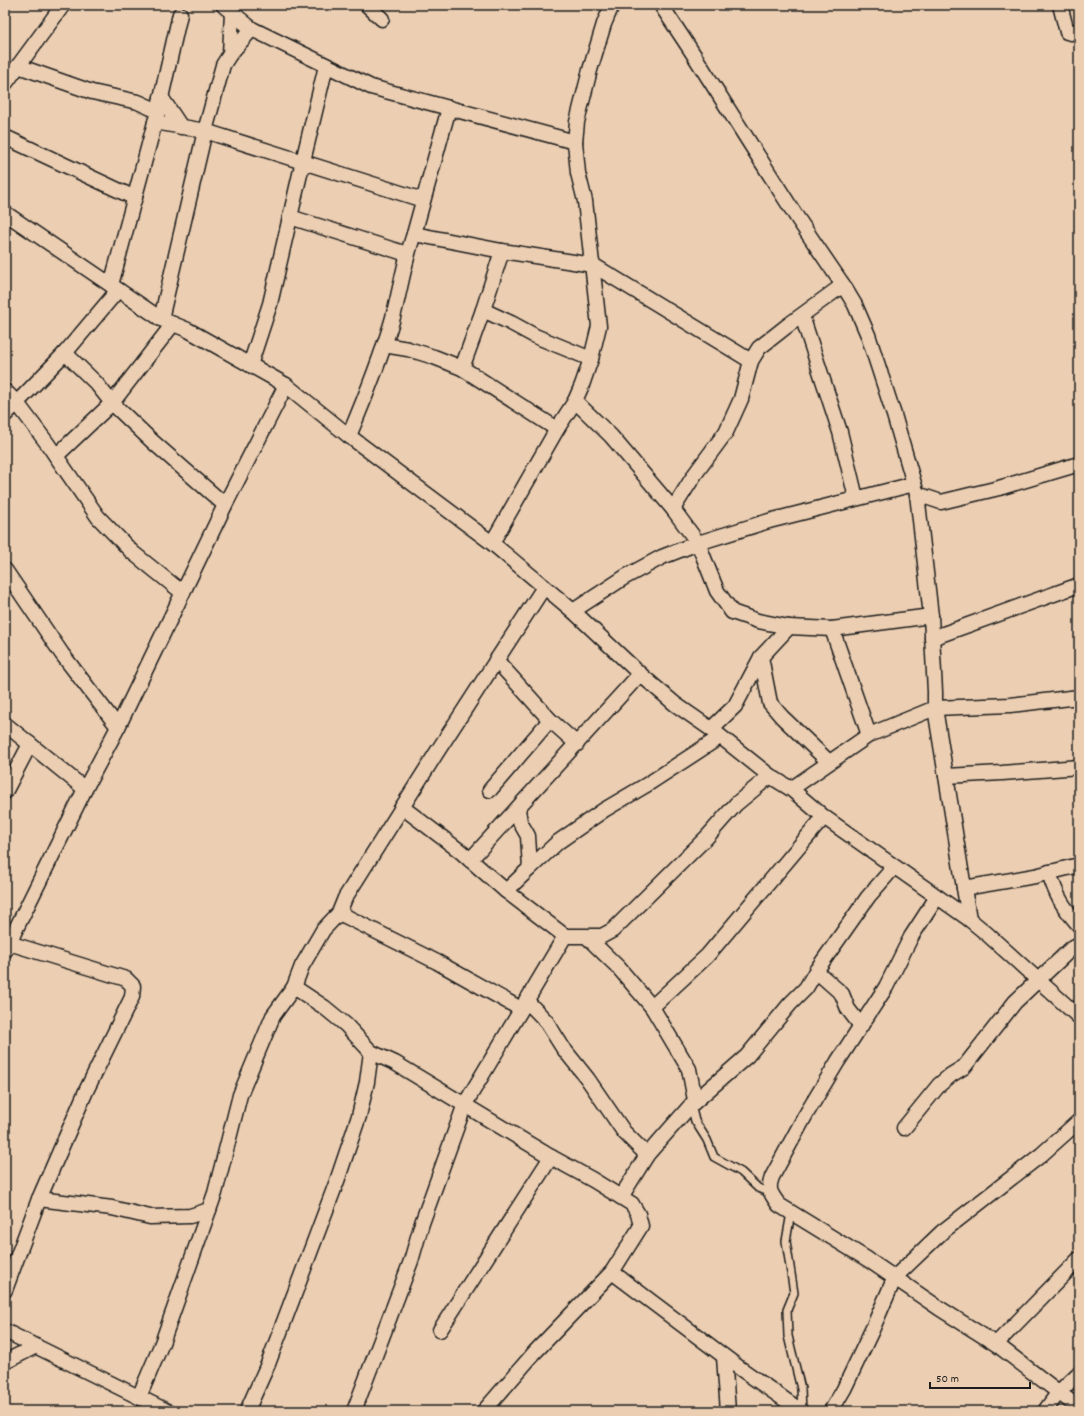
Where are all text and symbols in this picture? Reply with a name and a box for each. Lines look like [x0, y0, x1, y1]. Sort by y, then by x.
scale bar [930, 1364, 1030, 1390]
text: 50 m [936, 1371, 959, 1388]

